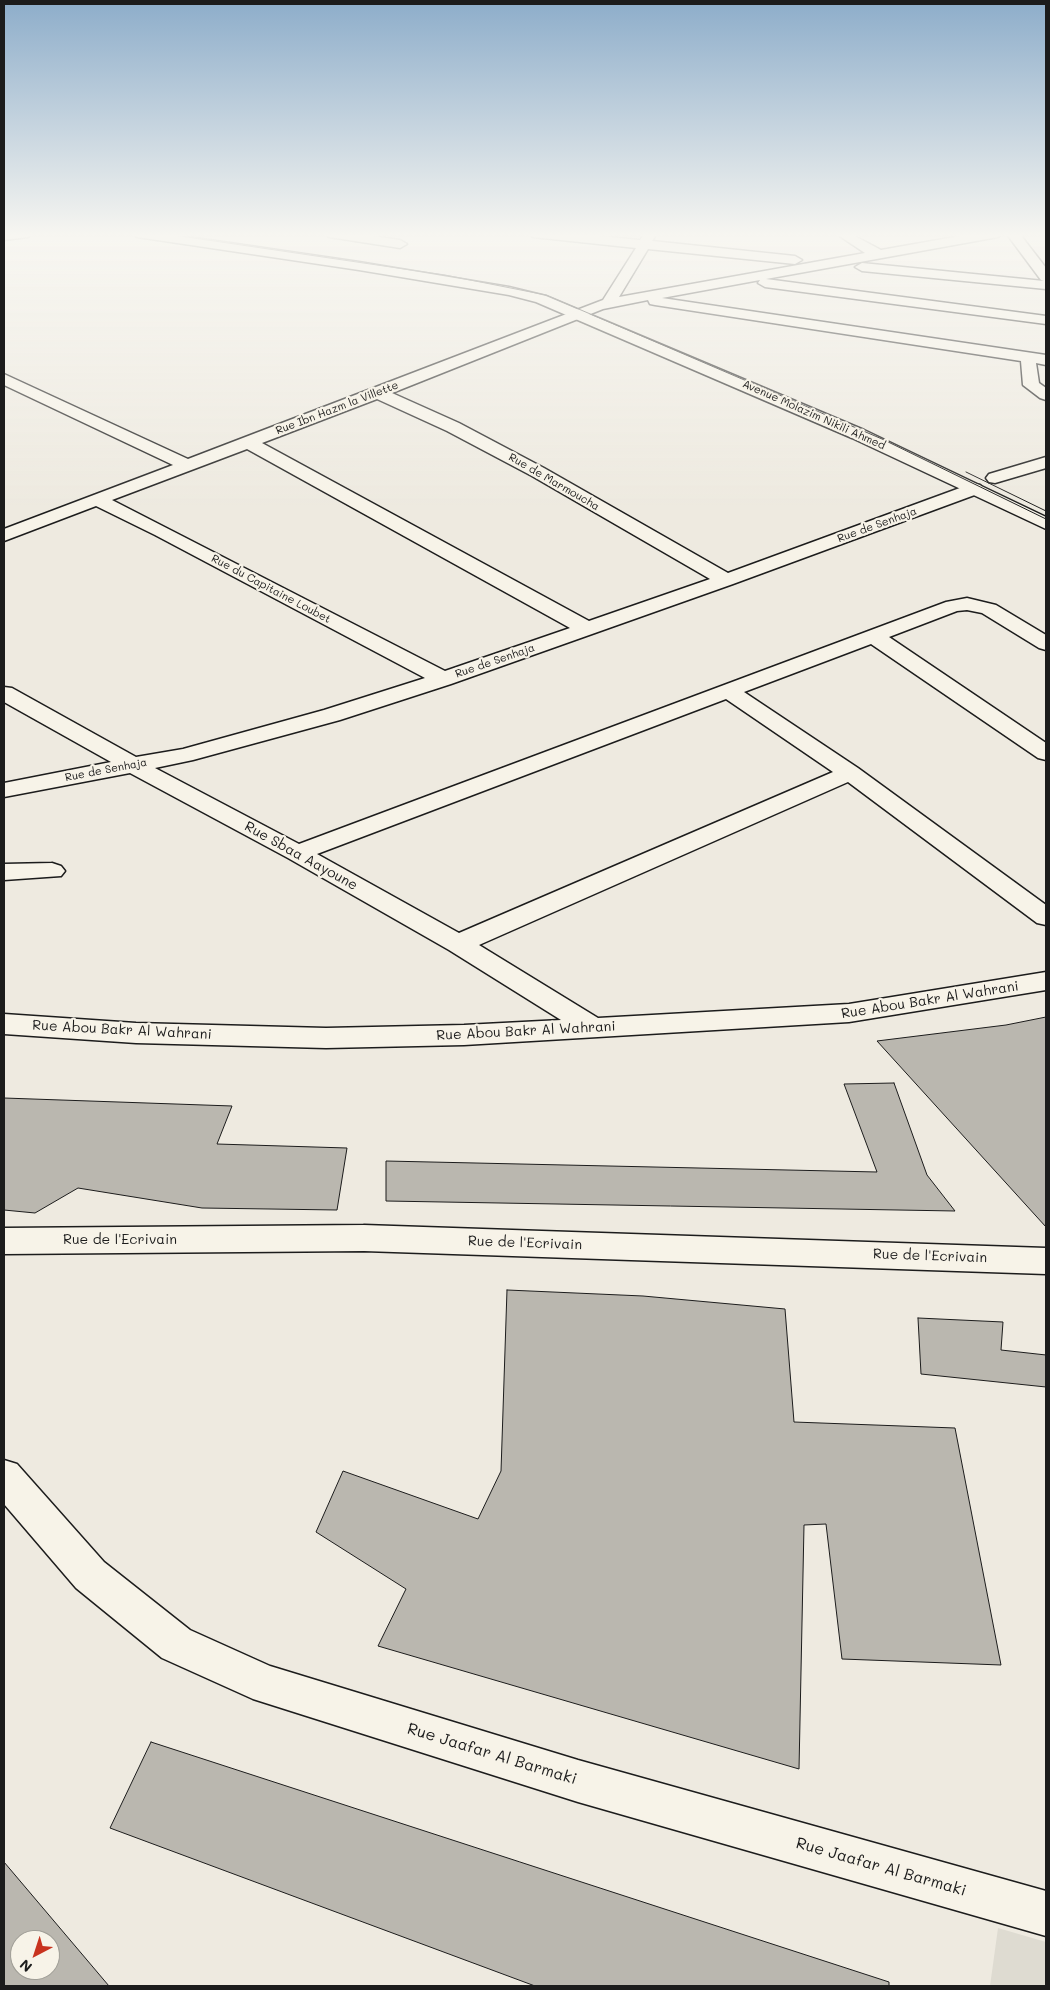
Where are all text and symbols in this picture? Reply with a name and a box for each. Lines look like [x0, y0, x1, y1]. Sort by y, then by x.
street label: Avenue Molazim Nikili Ahmed [741, 377, 887, 453]
street label: Rue Ibn Hazm la Villette [274, 378, 400, 438]
street label: Rue de Marmoucha [506, 451, 602, 513]
street label: Rue de Senhaja [836, 505, 918, 545]
street label: Rue du Capitaine Loubet [209, 552, 333, 626]
street label: Rue de Senhaja [453, 641, 537, 681]
street label: Rue de Senhaja [64, 756, 148, 784]
street label: Rue Sbaa Aayoune [242, 818, 360, 894]
street label: Rue Abou Bakr Al Wahrani [840, 978, 1020, 1022]
street label: Rue Abou Bakr Al Wahrani [32, 1017, 212, 1043]
street label: Rue Abou Bakr Al Wahrani [436, 1018, 616, 1044]
street label: Rue de l'Ecrivain [63, 1232, 177, 1248]
street label: Rue de l'Ecrivain [468, 1233, 582, 1253]
street label: Rue de l'Ecrivain [873, 1246, 987, 1266]
street label: Rue Jaafar Al Barmaki [405, 1719, 579, 1789]
street label: Rue Jaafar Al Barmaki [794, 1833, 968, 1901]
north arrow [10, 1930, 60, 1980]
text: N [16, 1955, 36, 1977]

